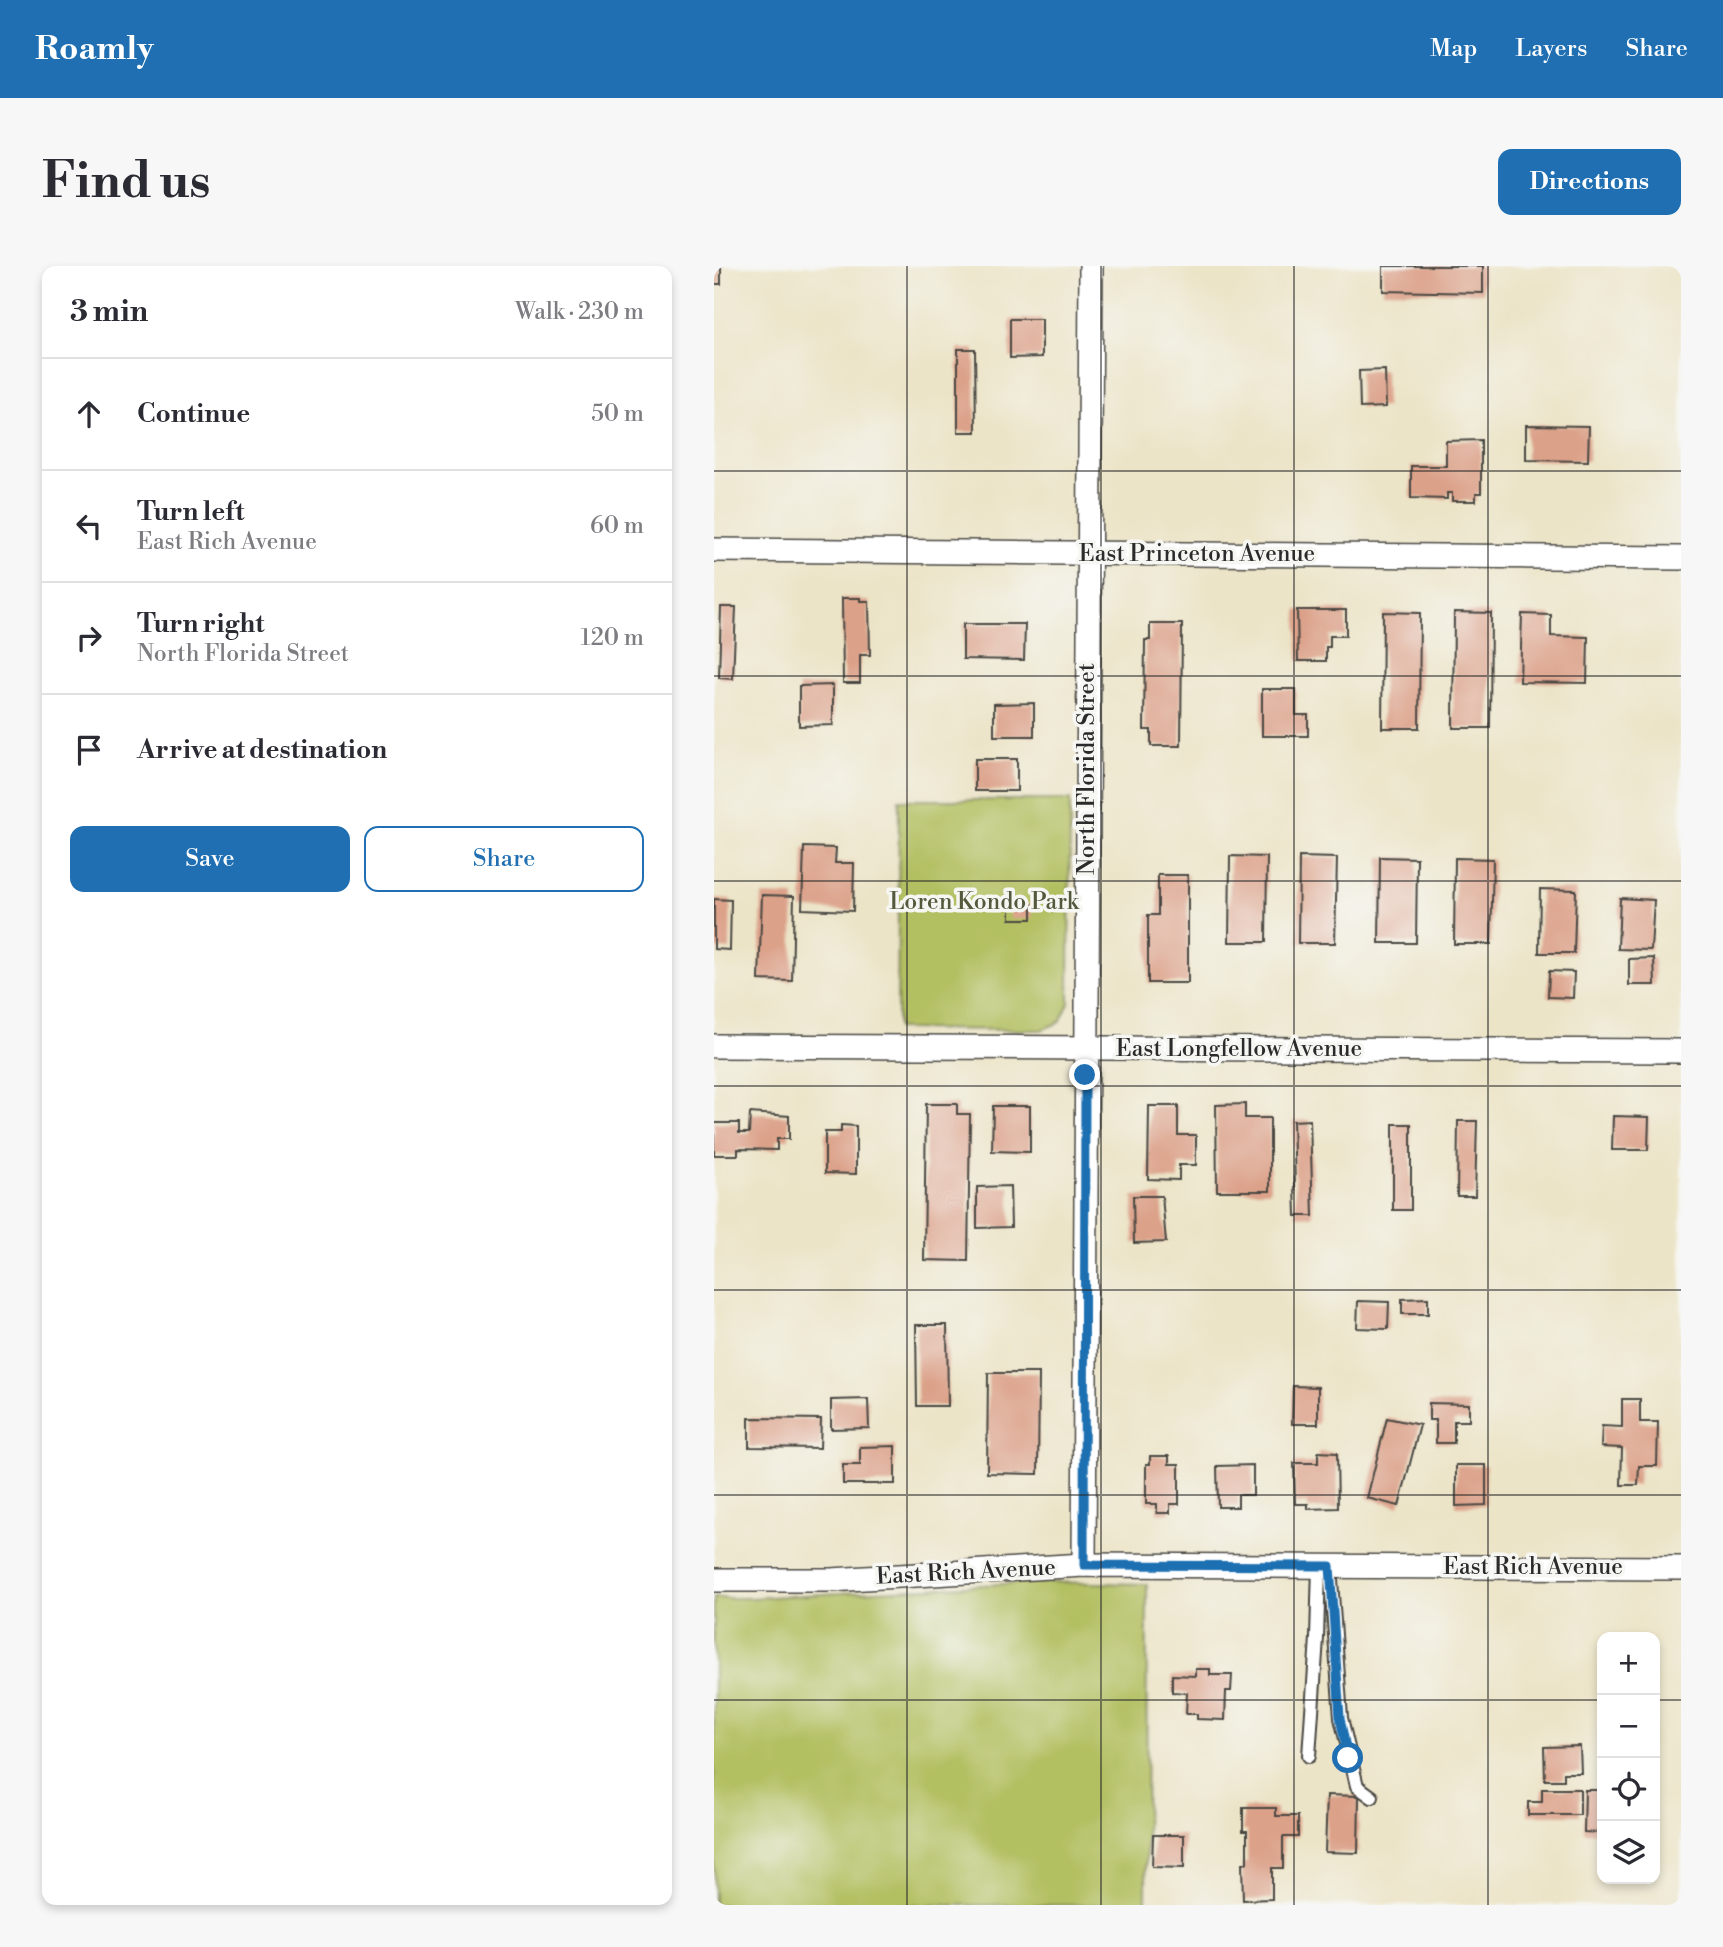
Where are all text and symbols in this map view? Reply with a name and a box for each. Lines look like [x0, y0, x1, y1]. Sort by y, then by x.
text: Roamly [35, 29, 154, 70]
text: Map [1430, 34, 1477, 64]
text: Layers [1515, 34, 1587, 64]
text: Share [1625, 34, 1688, 64]
button: Directions [1498, 149, 1681, 215]
text: Find us [42, 152, 211, 213]
text: 3 min [70, 293, 148, 331]
text: Walk · 230 m [515, 298, 644, 326]
icon: ahead [70, 395, 108, 433]
text: Continue [137, 398, 250, 430]
text: 50 m [591, 400, 644, 428]
text: Turn left [137, 496, 245, 528]
icon: left [70, 507, 108, 545]
text: 60 m [590, 512, 644, 540]
text: East Rich Avenue [137, 528, 317, 556]
street label: East Princeton Avenue [1079, 540, 1315, 568]
text: Turn right [137, 608, 265, 640]
icon: right [70, 619, 108, 657]
text: 120 m [580, 624, 644, 652]
text: North Florida Street [137, 640, 349, 668]
street label: North Florida Street [1073, 663, 1101, 875]
icon: arrive [70, 731, 108, 769]
text: Arrive at destination [137, 734, 387, 766]
button: Save [70, 826, 350, 892]
button: Share [364, 826, 644, 892]
park label: Loren Kondo Park [889, 888, 1080, 916]
street label: East Longfellow Avenue [1116, 1035, 1362, 1063]
route end [1069, 1059, 1100, 1090]
street label: East Rich Avenue [875, 1553, 1057, 1591]
street label: East Rich Avenue [1443, 1553, 1623, 1581]
map controls [1597, 1632, 1660, 1884]
button: + [1597, 1632, 1660, 1695]
button: − [1597, 1695, 1660, 1758]
route start [1332, 1742, 1363, 1773]
button: locate [1597, 1758, 1660, 1821]
button: layers [1597, 1821, 1660, 1884]

